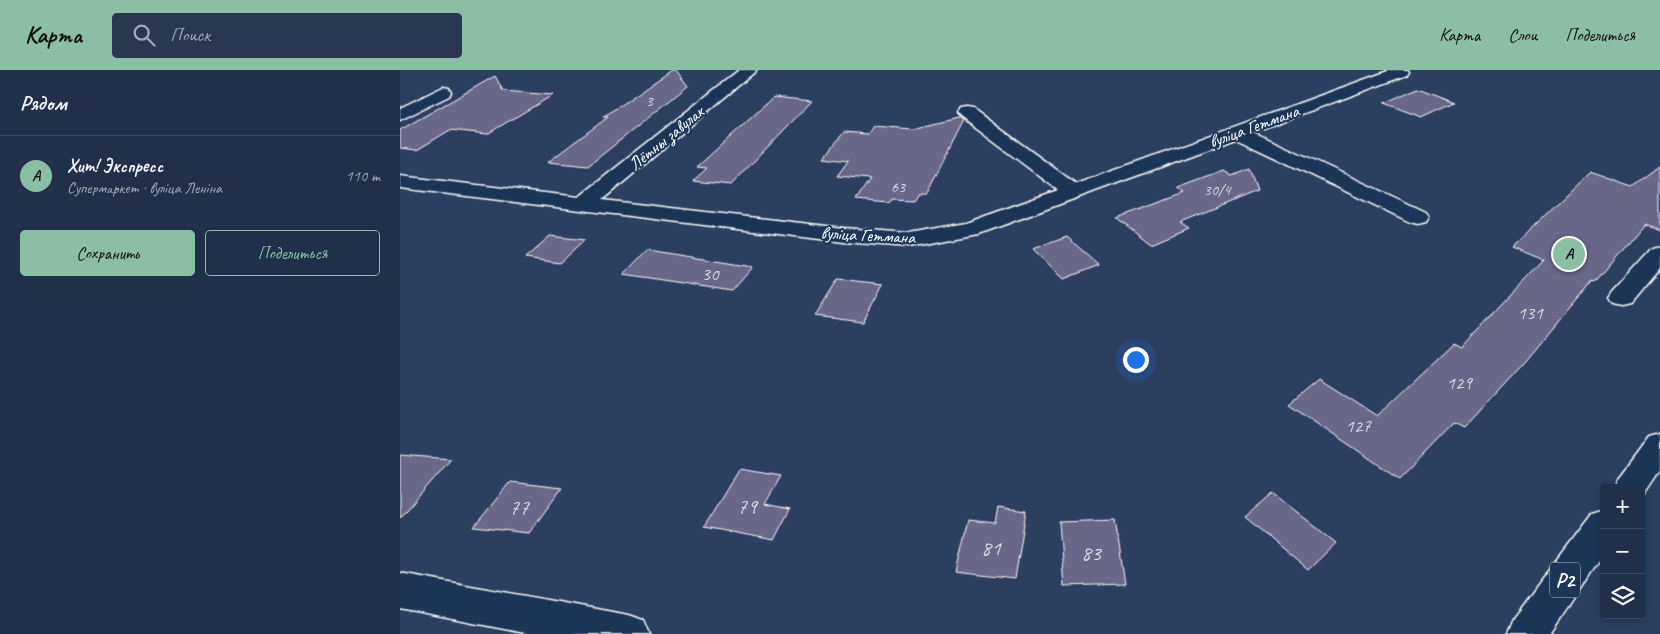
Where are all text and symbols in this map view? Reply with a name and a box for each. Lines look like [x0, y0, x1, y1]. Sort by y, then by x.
search box [112, 13, 462, 58]
text: Карта [25, 20, 82, 50]
icon: search [130, 21, 158, 49]
text: Поиск [170, 23, 210, 47]
text: Карта [1439, 24, 1480, 46]
text: Слои [1508, 24, 1537, 46]
text: Поделиться [1565, 24, 1635, 46]
text: Рядом [20, 90, 67, 116]
house number: 3 [645, 91, 654, 111]
street label: Лётны завулак [624, 99, 711, 176]
street label: вуліца Гетмана [1206, 99, 1303, 152]
text: Хит! Экспресс [67, 154, 163, 178]
text: A [32, 166, 40, 186]
text: 110 m [346, 166, 380, 186]
house number: 63 [891, 177, 907, 197]
text: Супермаркет · вуліца Леніна [67, 178, 222, 198]
house number: 30/4 [1204, 180, 1232, 200]
street label: вуліца Гетмана [820, 222, 917, 249]
button: Сохранить [20, 230, 195, 276]
button: Поделиться [205, 230, 380, 276]
pin: A [1553, 235, 1585, 273]
house number: 30 [701, 262, 720, 286]
house number: 131 [1517, 301, 1544, 325]
your location [1123, 347, 1149, 373]
house number: 129 [1446, 371, 1473, 395]
house number: 127 [1345, 414, 1372, 438]
map controls [1600, 484, 1645, 619]
button: + [1600, 484, 1645, 529]
house number: 79 [737, 492, 759, 520]
house number: 77 [509, 493, 530, 521]
button: − [1600, 529, 1645, 574]
house number: 81 [981, 534, 1002, 562]
house number: 83 [1081, 539, 1103, 567]
road number: Р2 [1550, 562, 1580, 598]
button: layers [1600, 574, 1645, 619]

